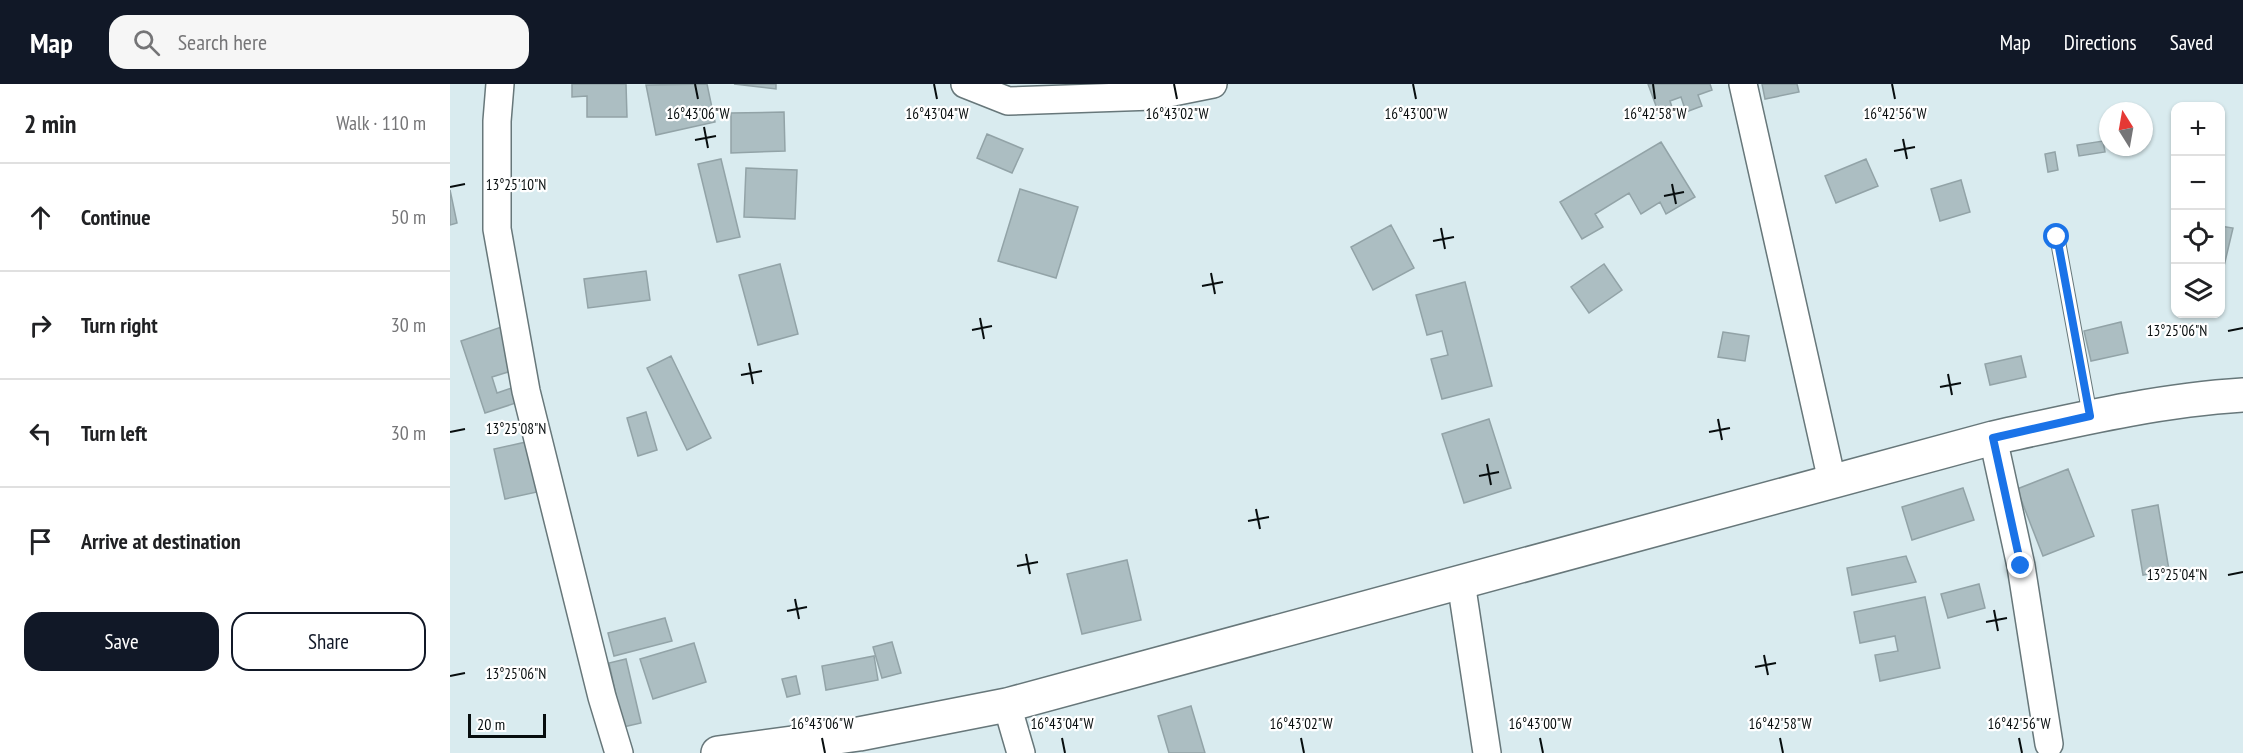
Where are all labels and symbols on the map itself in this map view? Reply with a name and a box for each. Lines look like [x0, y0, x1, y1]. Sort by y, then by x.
north arrow [2099, 102, 2153, 156]
text: 16°43'06"W [666, 104, 730, 123]
text: 16°43'04"W [905, 104, 969, 123]
text: 16°43'02"W [1145, 104, 1209, 123]
text: 16°43'00"W [1384, 104, 1448, 123]
text: 16°42'58"W [1623, 104, 1687, 123]
text: 16°42'56"W [1863, 104, 1927, 123]
text: 13°25'10"N [486, 175, 546, 194]
route start [2043, 223, 2069, 249]
text: 13°25'06"N [2147, 321, 2207, 340]
text: 13°25'08"N [486, 419, 546, 438]
route end [2007, 552, 2033, 578]
text: 13°25'04"N [2147, 565, 2207, 584]
text: 13°25'06"N [486, 664, 546, 683]
scale bar [468, 711, 546, 738]
text: 16°43'06"W [790, 714, 854, 733]
text: 16°43'04"W [1030, 714, 1094, 733]
text: 16°43'02"W [1269, 714, 1333, 733]
text: 16°43'00"W [1508, 714, 1572, 733]
text: 16°42'58"W [1748, 714, 1812, 733]
text: 16°42'56"W [1987, 714, 2051, 733]

